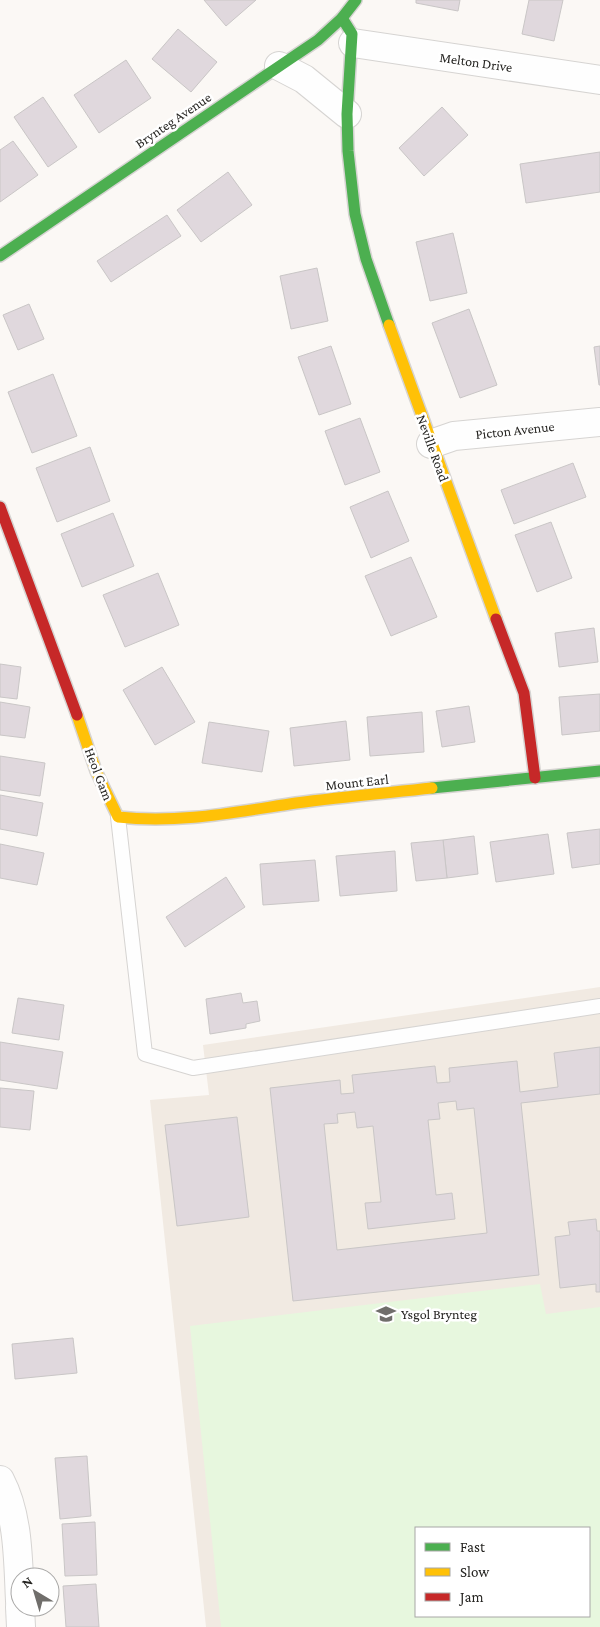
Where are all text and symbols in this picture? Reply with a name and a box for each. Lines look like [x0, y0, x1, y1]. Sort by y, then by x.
street label: Melton Drive [438, 49, 514, 75]
street label: Brynteg Avenue [132, 89, 214, 151]
street label: Neville Road [414, 412, 453, 484]
street label: Picton Avenue [475, 418, 555, 442]
street label: Heol Gam [82, 745, 116, 803]
street label: Mount Earl [325, 771, 390, 793]
school or university icon: Ysgol Brynteg [375, 1303, 397, 1325]
place label: Ysgol Brynteg [401, 1306, 477, 1322]
legend [415, 1527, 590, 1617]
text: Fast [460, 1539, 486, 1555]
text: Slow [460, 1564, 490, 1580]
north arrow [10, 1567, 60, 1617]
text: N [18, 1572, 36, 1591]
text: Jam [458, 1589, 483, 1606]

